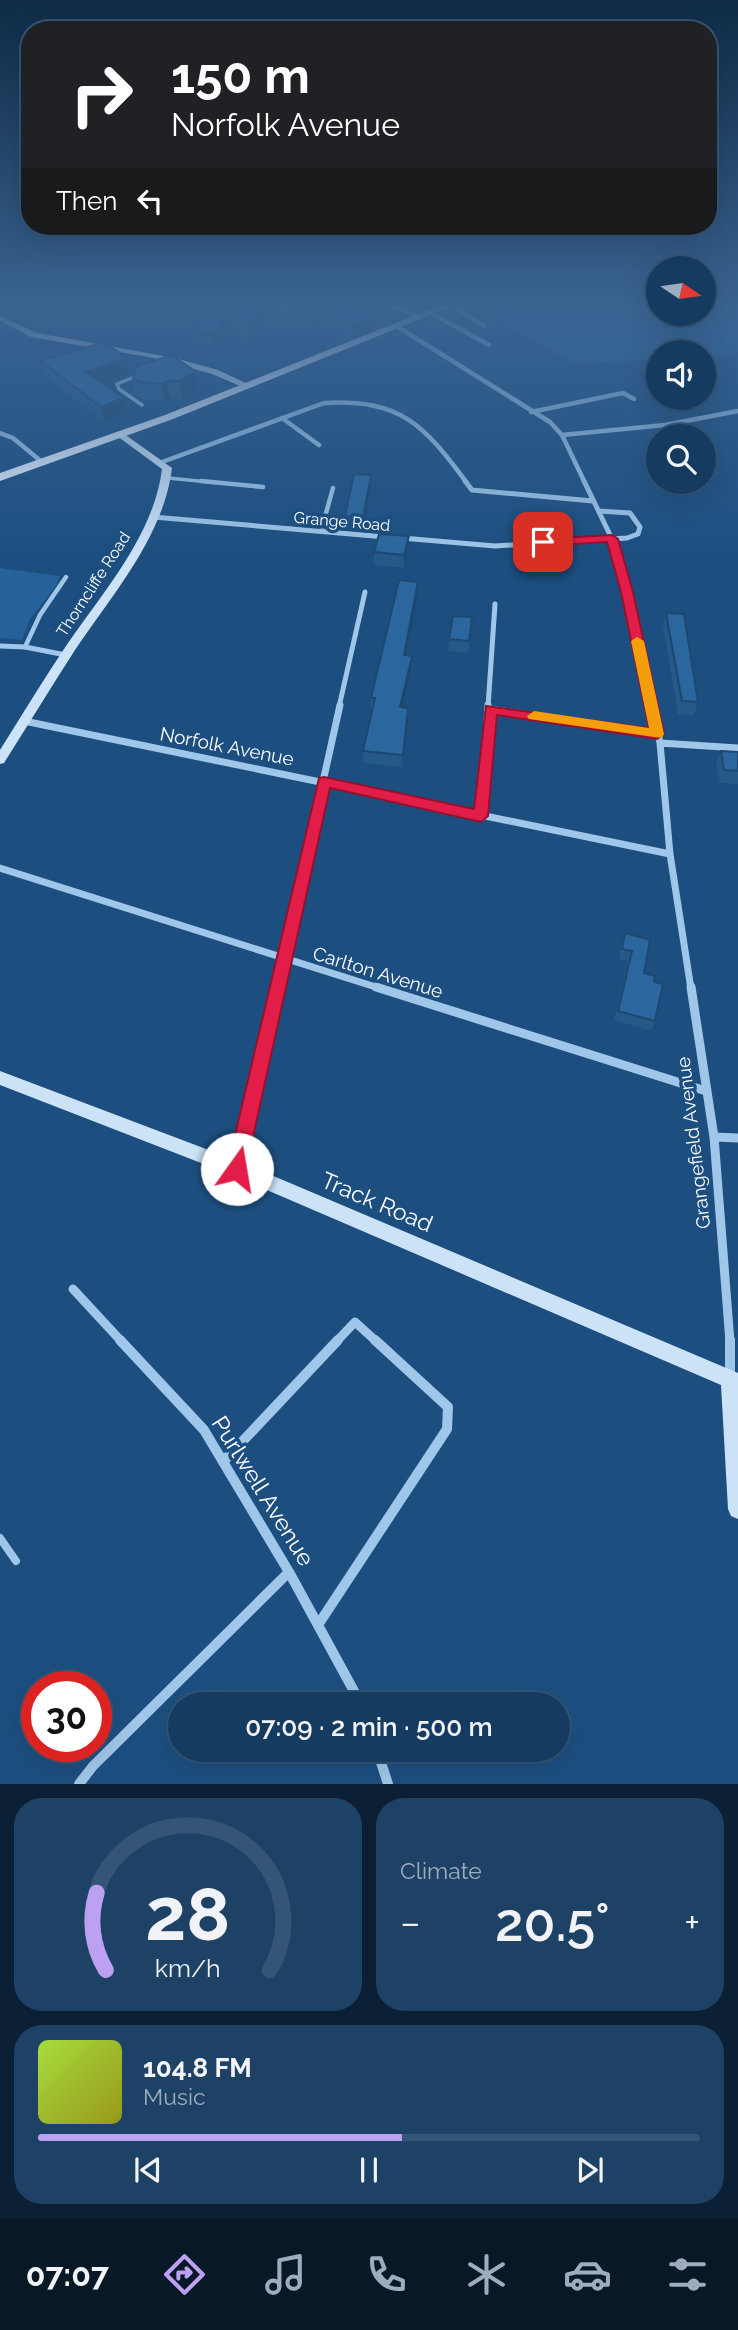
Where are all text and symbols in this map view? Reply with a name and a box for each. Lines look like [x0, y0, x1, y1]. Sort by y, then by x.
text: 150 m [171, 47, 310, 104]
icon: right [56, 49, 147, 140]
text: Norfolk Avenue [171, 106, 400, 143]
icon: left [131, 182, 169, 220]
text: Then [56, 186, 117, 216]
north arrow [646, 256, 716, 326]
map controls [646, 256, 716, 494]
button: sound [646, 340, 716, 410]
button: search [646, 424, 716, 494]
street label: Grange Road [293, 508, 391, 535]
pin [513, 512, 573, 572]
icon: arrive [524, 523, 562, 561]
street label: Thorncliffe Road [52, 528, 134, 640]
street label: Norfolk Avenue [158, 722, 296, 770]
street label: Carlton Avenue [310, 942, 446, 1002]
street label: Grangefield Avenue [672, 1056, 714, 1230]
position arrow [200, 1132, 274, 1206]
street label: Track Road [317, 1166, 437, 1237]
street label: Purlwell Avenue [207, 1411, 320, 1571]
speed limit sign: 30 [21, 1671, 112, 1762]
text: 07:09 · 2 min · 500 m [245, 1712, 493, 1742]
text: Climate [400, 1857, 482, 1884]
text: 28 [145, 1873, 231, 1958]
text: 20.5° [495, 1892, 610, 1953]
text: − [400, 1900, 420, 1945]
text: + [684, 1900, 700, 1945]
text: km/h [155, 1953, 221, 1983]
text: 104.8 FM [143, 2053, 252, 2083]
text: Music [143, 2083, 206, 2110]
icon: previous [129, 2151, 167, 2189]
icon: pause [350, 2151, 388, 2189]
icon: next [571, 2151, 609, 2189]
icon: directions [160, 2250, 209, 2299]
icon: music [261, 2250, 310, 2299]
icon: phone [362, 2250, 411, 2299]
icon: climate [462, 2250, 511, 2299]
icon: car [563, 2250, 612, 2299]
icon: filters [663, 2250, 712, 2299]
text: 07:07 [26, 2256, 109, 2293]

